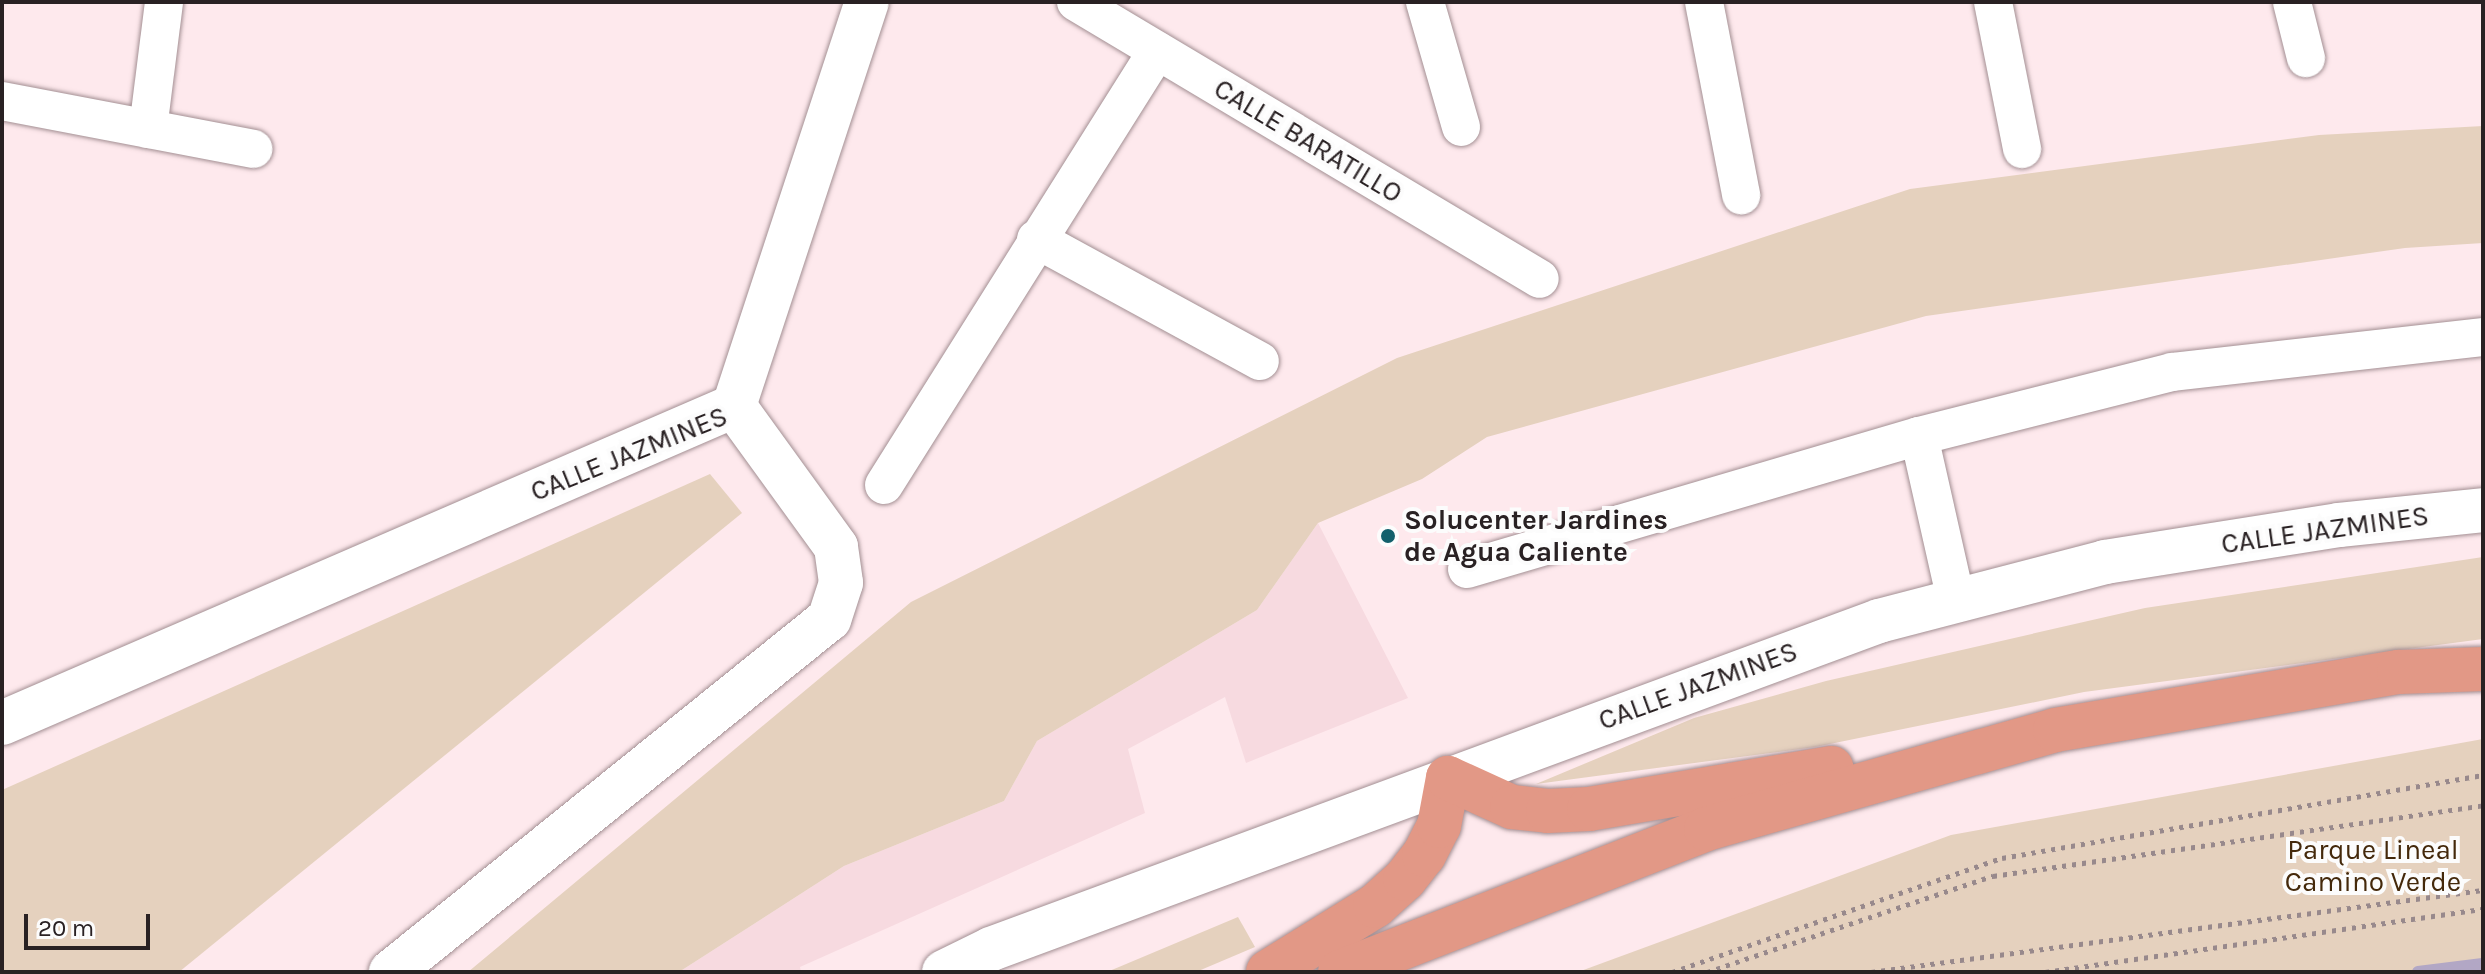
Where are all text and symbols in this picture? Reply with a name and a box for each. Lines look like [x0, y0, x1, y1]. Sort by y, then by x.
street label: CALLE BARATILLO [1208, 72, 1408, 210]
street label: CALLE JAZMINES [526, 399, 732, 509]
street label: CALLE JAZMINES [2219, 499, 2431, 561]
place label: Solucenter Jardines de Agua Caliente [1404, 503, 1668, 569]
marker: Solucenter Jardines de Agua Caliente [1379, 527, 1397, 545]
street label: CALLE JAZMINES [1594, 634, 1802, 738]
park label: Parque Lineal Camino Verde [2285, 833, 2461, 899]
scale bar [28, 898, 154, 948]
text: 20 m [38, 914, 94, 942]

